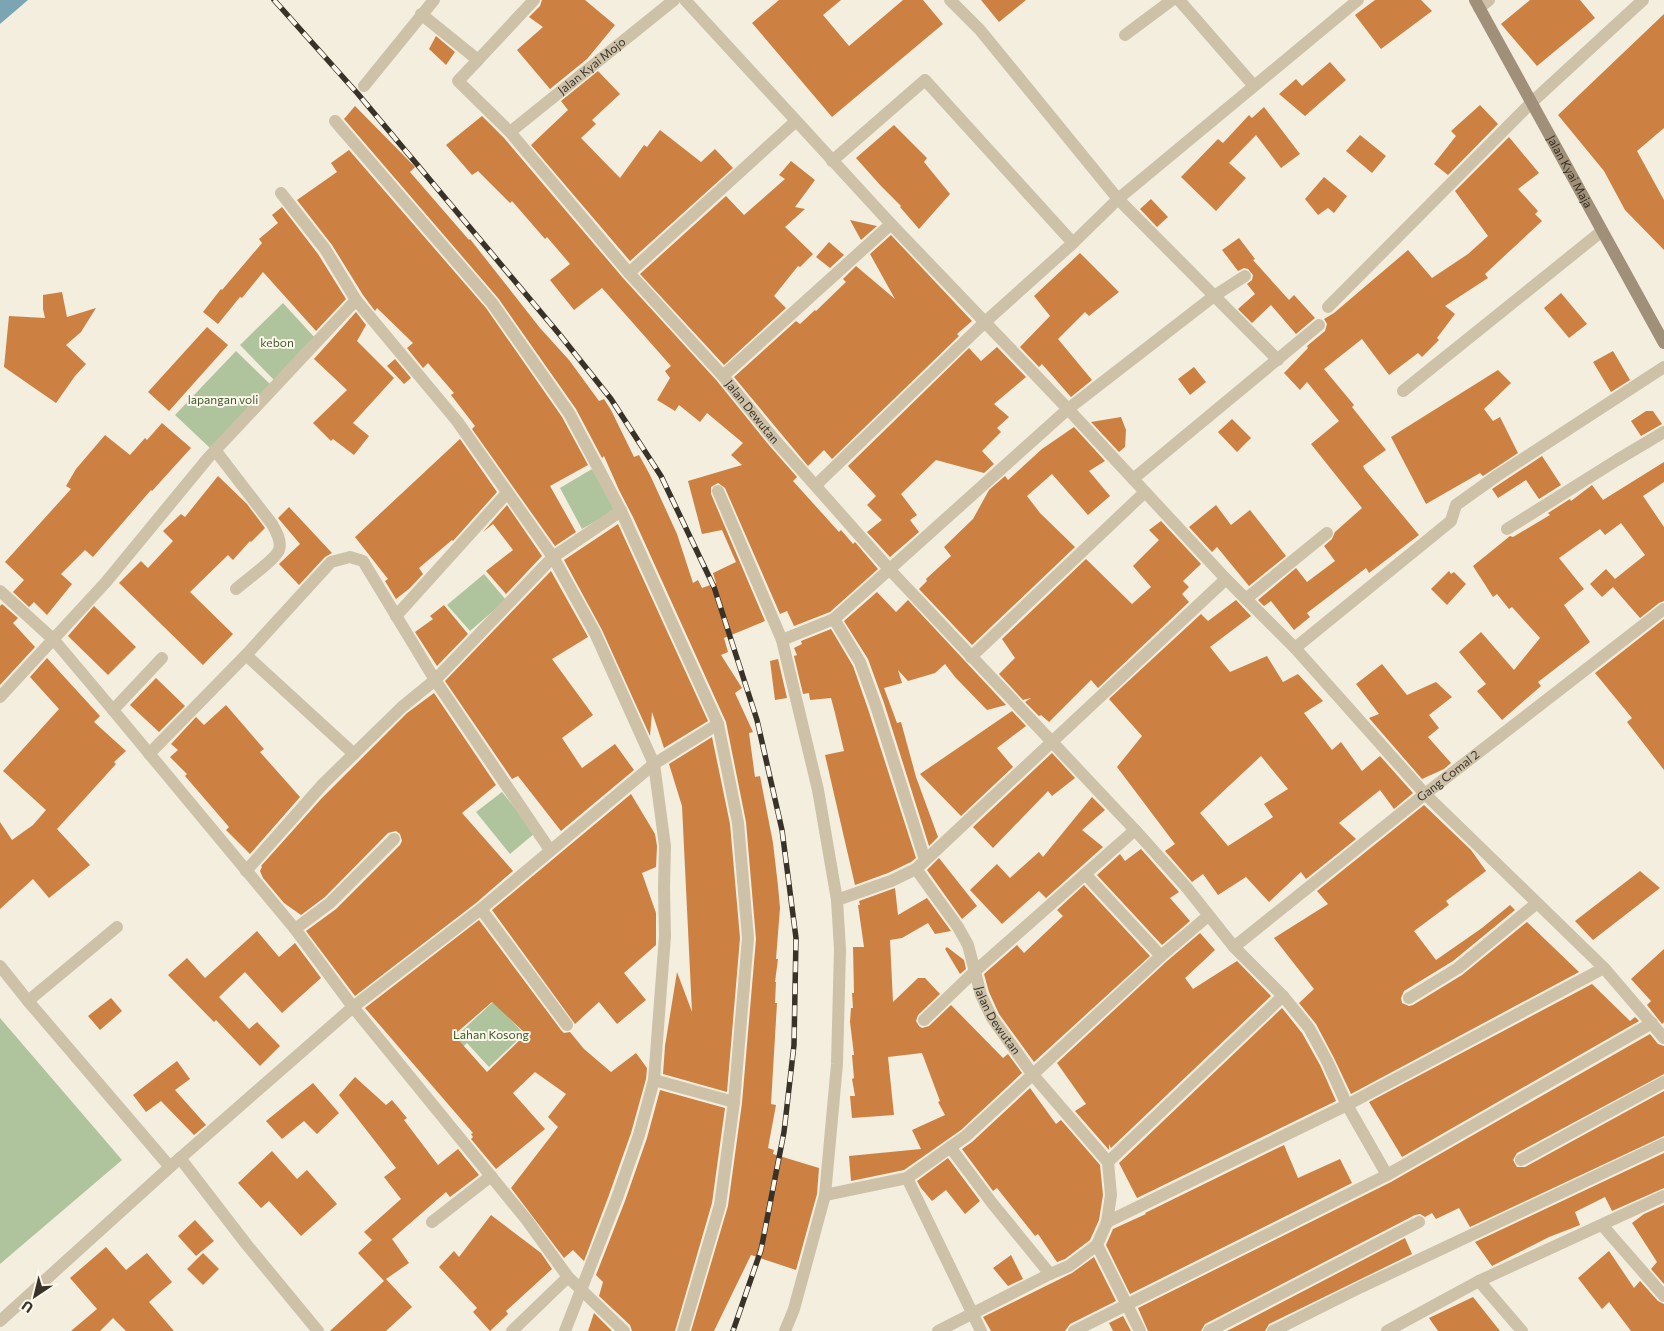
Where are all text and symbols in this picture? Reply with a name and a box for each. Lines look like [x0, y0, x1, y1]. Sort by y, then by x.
street label: Jalan Kyai Mojo [555, 34, 628, 98]
street label: Jalan Kyai Maja [1544, 132, 1596, 210]
park label: kebon [260, 335, 294, 349]
street label: Jalan Dewutan [722, 377, 783, 446]
park label: lapangan voli [188, 392, 258, 406]
street label: Gang Comal 2 [1414, 747, 1482, 804]
street label: Jalan Dewutan [972, 985, 1024, 1057]
park label: Lahan Kosong [453, 1027, 530, 1041]
north arrow [10, 1271, 60, 1321]
text: U [18, 1297, 36, 1317]

